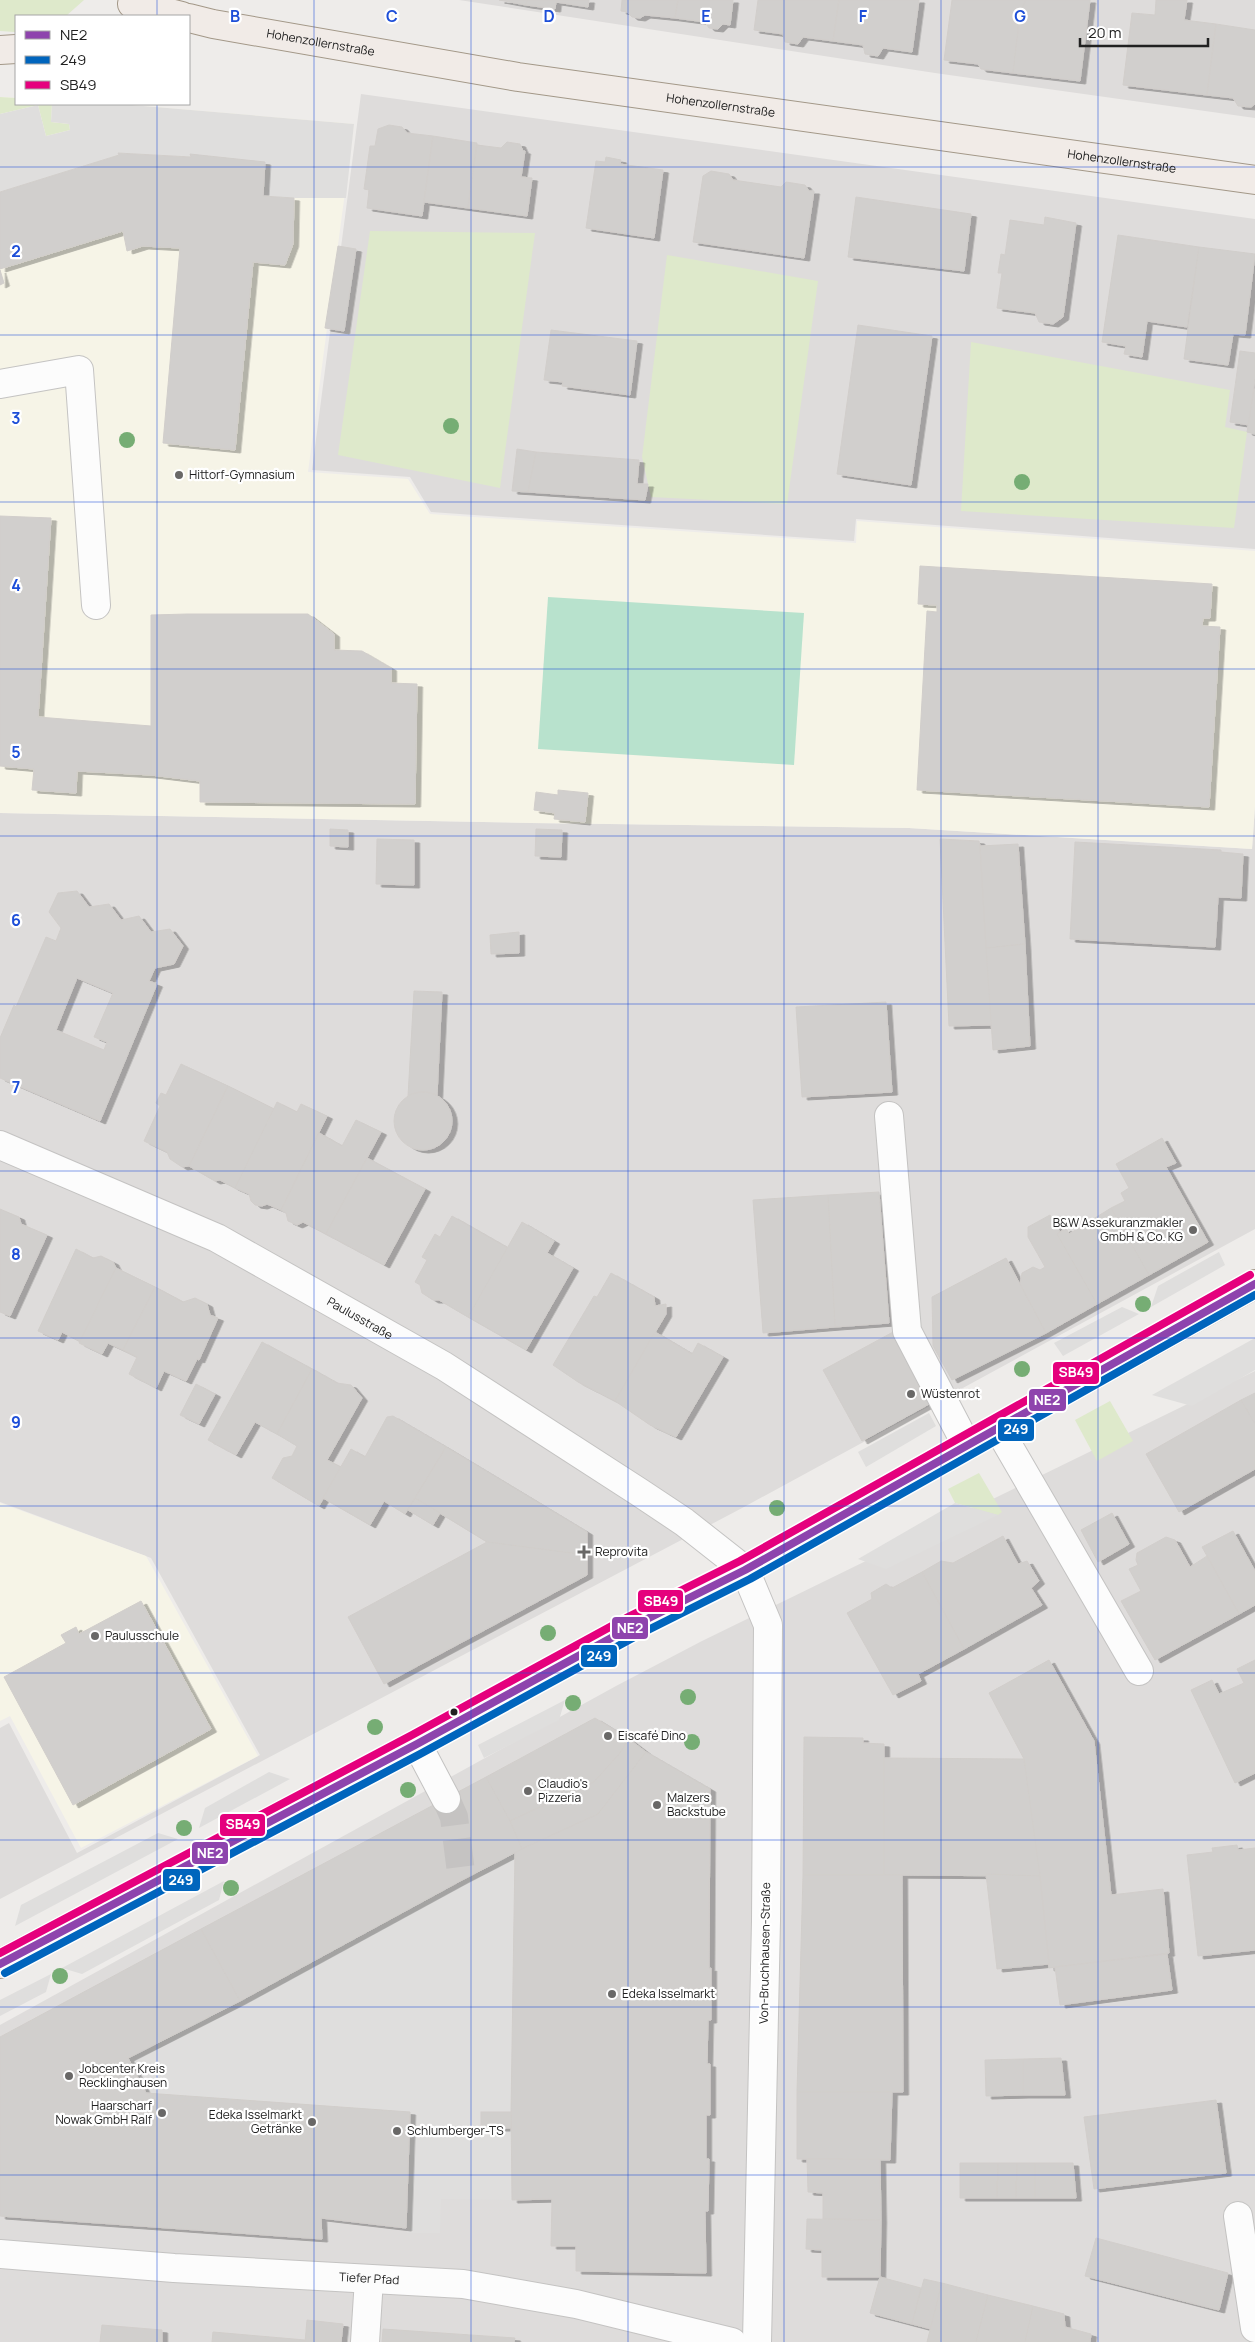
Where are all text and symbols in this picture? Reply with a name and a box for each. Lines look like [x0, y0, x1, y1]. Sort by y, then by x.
text: B [230, 5, 240, 27]
text: C [386, 5, 398, 27]
text: D [543, 5, 555, 27]
text: E [701, 5, 711, 27]
text: F [859, 5, 868, 27]
text: G [1014, 5, 1026, 27]
legend [15, 15, 190, 105]
scale bar [1080, 15, 1208, 47]
text: 20 m [1088, 22, 1121, 43]
text: NE2 [60, 24, 87, 45]
street label: Hohenzollernstraße [265, 24, 376, 60]
text: 249 [60, 49, 86, 70]
text: SB49 [60, 74, 96, 95]
street label: Hohenzollernstraße [665, 89, 776, 121]
street label: Hohenzollernstraße [1066, 145, 1177, 177]
text: 2 [11, 240, 21, 262]
text: 3 [11, 407, 21, 429]
place label: Hittorf-Gymnasium [189, 466, 295, 483]
marker: Hittorf-Gymnasium [173, 469, 185, 481]
text: 4 [11, 574, 21, 596]
text: 5 [11, 741, 21, 763]
text: 6 [11, 909, 21, 931]
text: 7 [12, 1076, 20, 1098]
place label: B&W Assekuranzmakler GmbH & Co. KG [1053, 1214, 1184, 1245]
marker: B&W Assekuranzmakler GmbH & Co. KG [1187, 1224, 1199, 1236]
text: 8 [11, 1243, 21, 1265]
street label: Paulusstraße [324, 1293, 396, 1343]
line badge: SB49 [1052, 1361, 1100, 1385]
text: SB49 [1059, 1362, 1093, 1381]
place label: Wüstenrot [921, 1385, 980, 1402]
marker: Wüstenrot [905, 1388, 917, 1400]
line badge: NE2 [1028, 1388, 1067, 1412]
text: NE2 [1034, 1390, 1060, 1409]
text: 9 [11, 1411, 21, 1433]
line badge: 249 [997, 1418, 1035, 1442]
text: 249 [1004, 1419, 1028, 1438]
place label: Reprovita [595, 1543, 648, 1560]
marker: Reprovita [577, 1545, 591, 1559]
line badge: SB49 [637, 1589, 684, 1613]
text: SB49 [644, 1591, 678, 1610]
line badge: NE2 [611, 1616, 649, 1640]
text: NE2 [617, 1618, 643, 1637]
place label: Paulusschule [105, 1627, 179, 1644]
marker: Paulusschule [89, 1630, 101, 1642]
line badge: 249 [580, 1644, 618, 1668]
text: 249 [587, 1646, 611, 1665]
unlabelled marker [449, 1707, 459, 1717]
place label: Eiscafé Dino [618, 1727, 686, 1744]
marker: Eiscafé Dino [602, 1730, 614, 1742]
place label: Claudio's Pizzeria [538, 1775, 588, 1806]
marker: Claudio's Pizzeria [522, 1785, 534, 1797]
place label: Malzers Backstube [667, 1789, 726, 1820]
marker: Malzers Backstube [651, 1799, 663, 1811]
line badge: SB49 [219, 1813, 266, 1837]
text: SB49 [226, 1814, 260, 1833]
line badge: NE2 [191, 1841, 229, 1865]
text: NE2 [197, 1843, 223, 1862]
line badge: 249 [162, 1868, 201, 1892]
text: 249 [169, 1870, 193, 1889]
street label: Von-Bruchhausen-Straße [755, 1882, 774, 2024]
place label: Edeka Isselmarkt [622, 1985, 715, 2002]
marker: Edeka Isselmarkt [606, 1988, 618, 2000]
place label: Jobcenter Kreis Recklinghausen [79, 2060, 167, 2091]
marker: Jobcenter Kreis Recklinghausen [63, 2070, 75, 2082]
place label: Haarscharf Nowak GmbH Ralf [55, 2097, 153, 2128]
place label: Edeka Isselmarkt Getränke [209, 2106, 302, 2137]
marker: Haarscharf Nowak GmbH Ralf [156, 2107, 168, 2119]
marker: Edeka Isselmarkt Getränke [306, 2116, 318, 2128]
place label: Schlumberger-TS [407, 2122, 504, 2139]
marker: Schlumberger-TS [391, 2125, 403, 2137]
street label: Tiefer Pfad [339, 2268, 400, 2288]

